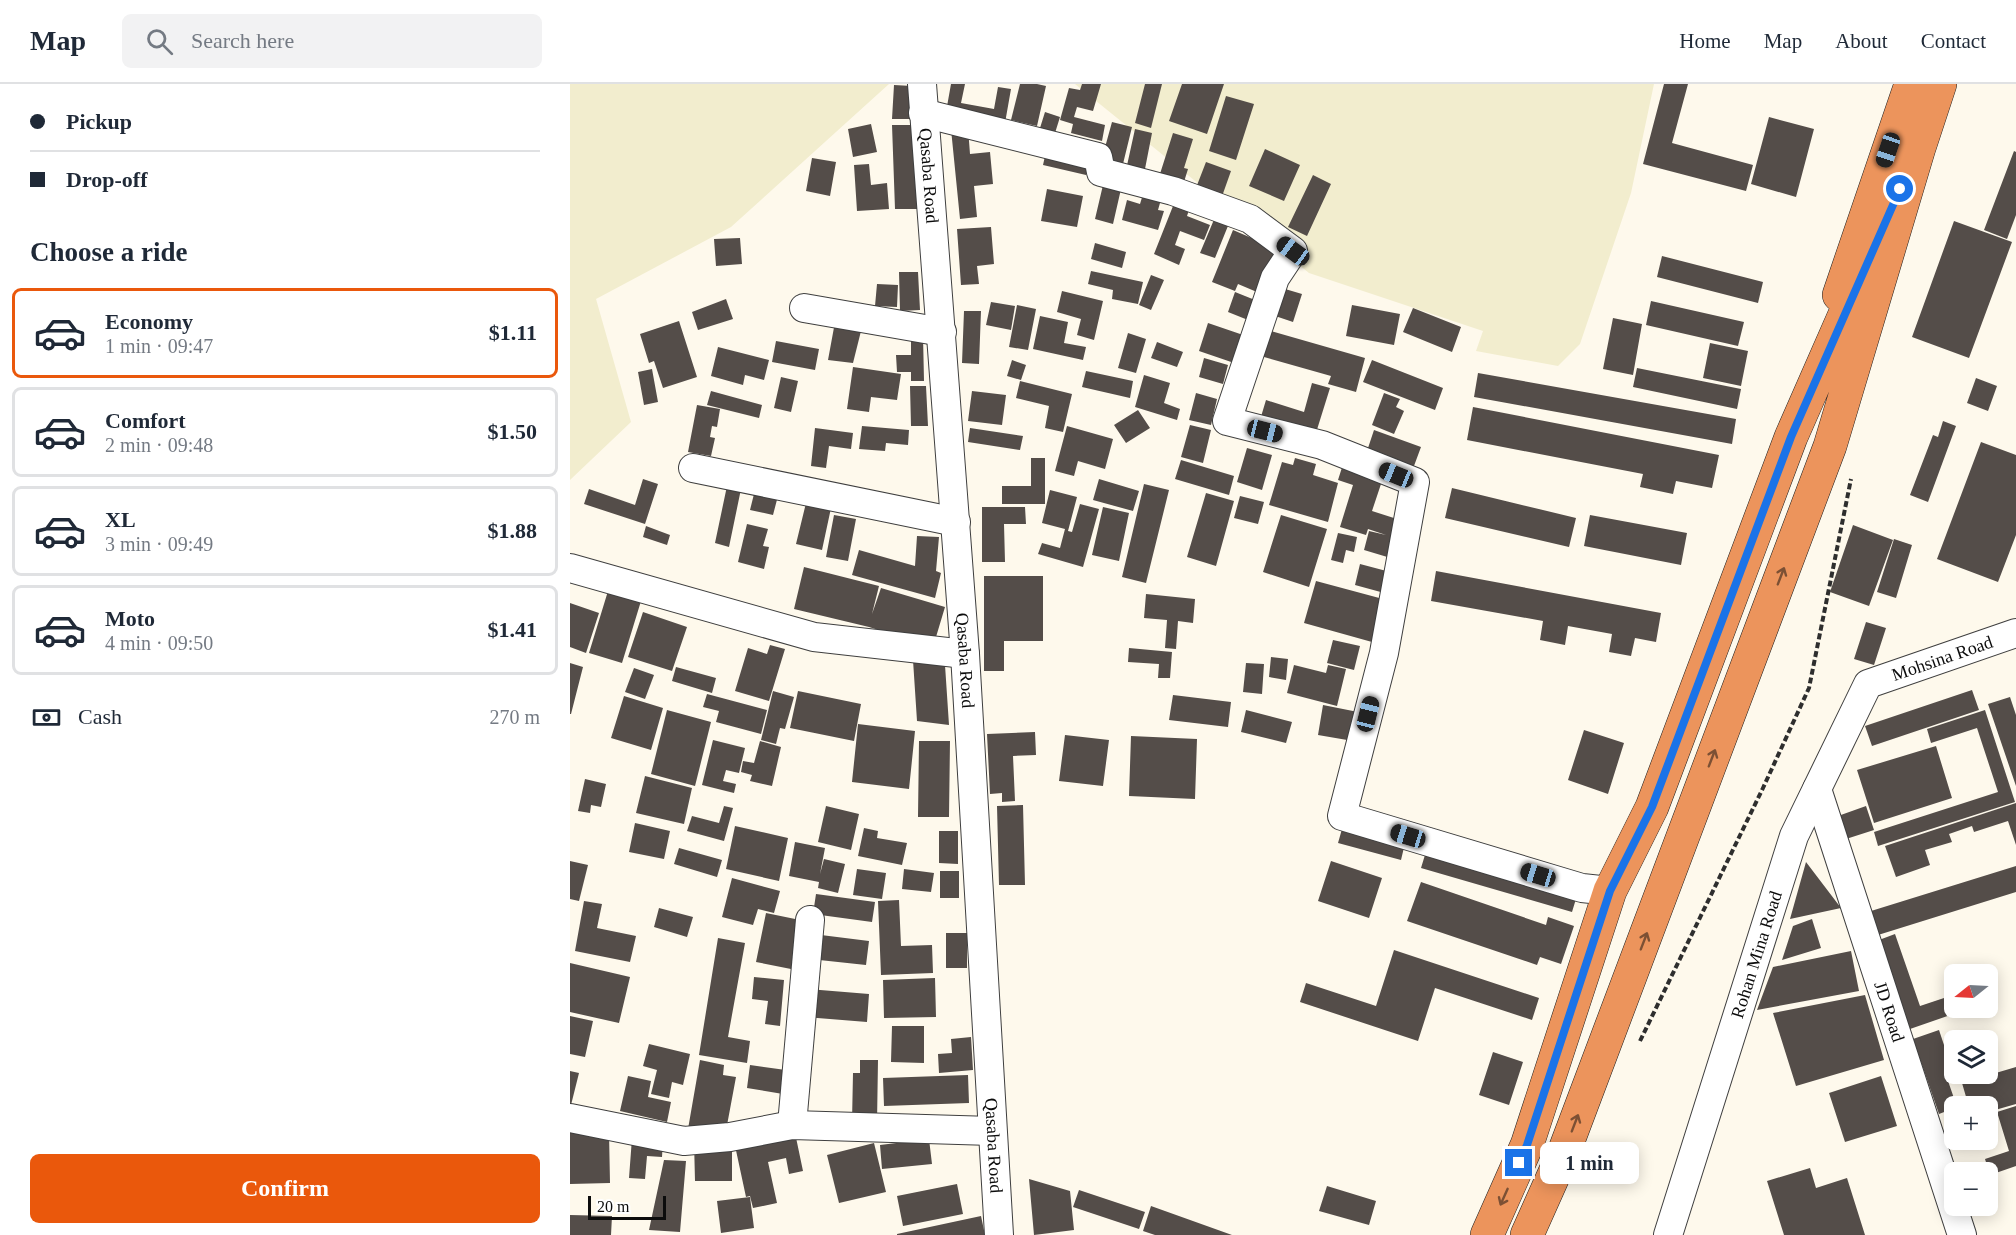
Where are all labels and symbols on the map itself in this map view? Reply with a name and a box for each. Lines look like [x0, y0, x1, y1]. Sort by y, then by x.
street label: Qasaba Road [915, 127, 942, 224]
car [1874, 130, 1902, 170]
route start [1886, 175, 1913, 202]
car [1273, 233, 1313, 269]
car [1245, 418, 1285, 444]
car [1376, 460, 1416, 490]
one-way arrow [1777, 567, 1788, 586]
street label: Qasaba Road [952, 612, 978, 709]
street label: Mohsina Road [1889, 632, 1995, 685]
car [1355, 694, 1381, 734]
one-way arrow [1708, 750, 1719, 768]
car [1388, 822, 1428, 850]
car [1518, 861, 1558, 889]
street label: Rohan Mina Road [1727, 889, 1786, 1021]
one-way arrow [1639, 932, 1650, 951]
north arrow [1944, 964, 1998, 1018]
street label: JD Road [1870, 979, 1909, 1044]
street label: Qasaba Road [981, 1097, 1007, 1194]
one-way arrow [1570, 1115, 1581, 1133]
callout: 1 min [1540, 1142, 1639, 1184]
route end [1505, 1149, 1532, 1176]
one-way arrow [1497, 1188, 1508, 1206]
scale bar [588, 1193, 666, 1220]

